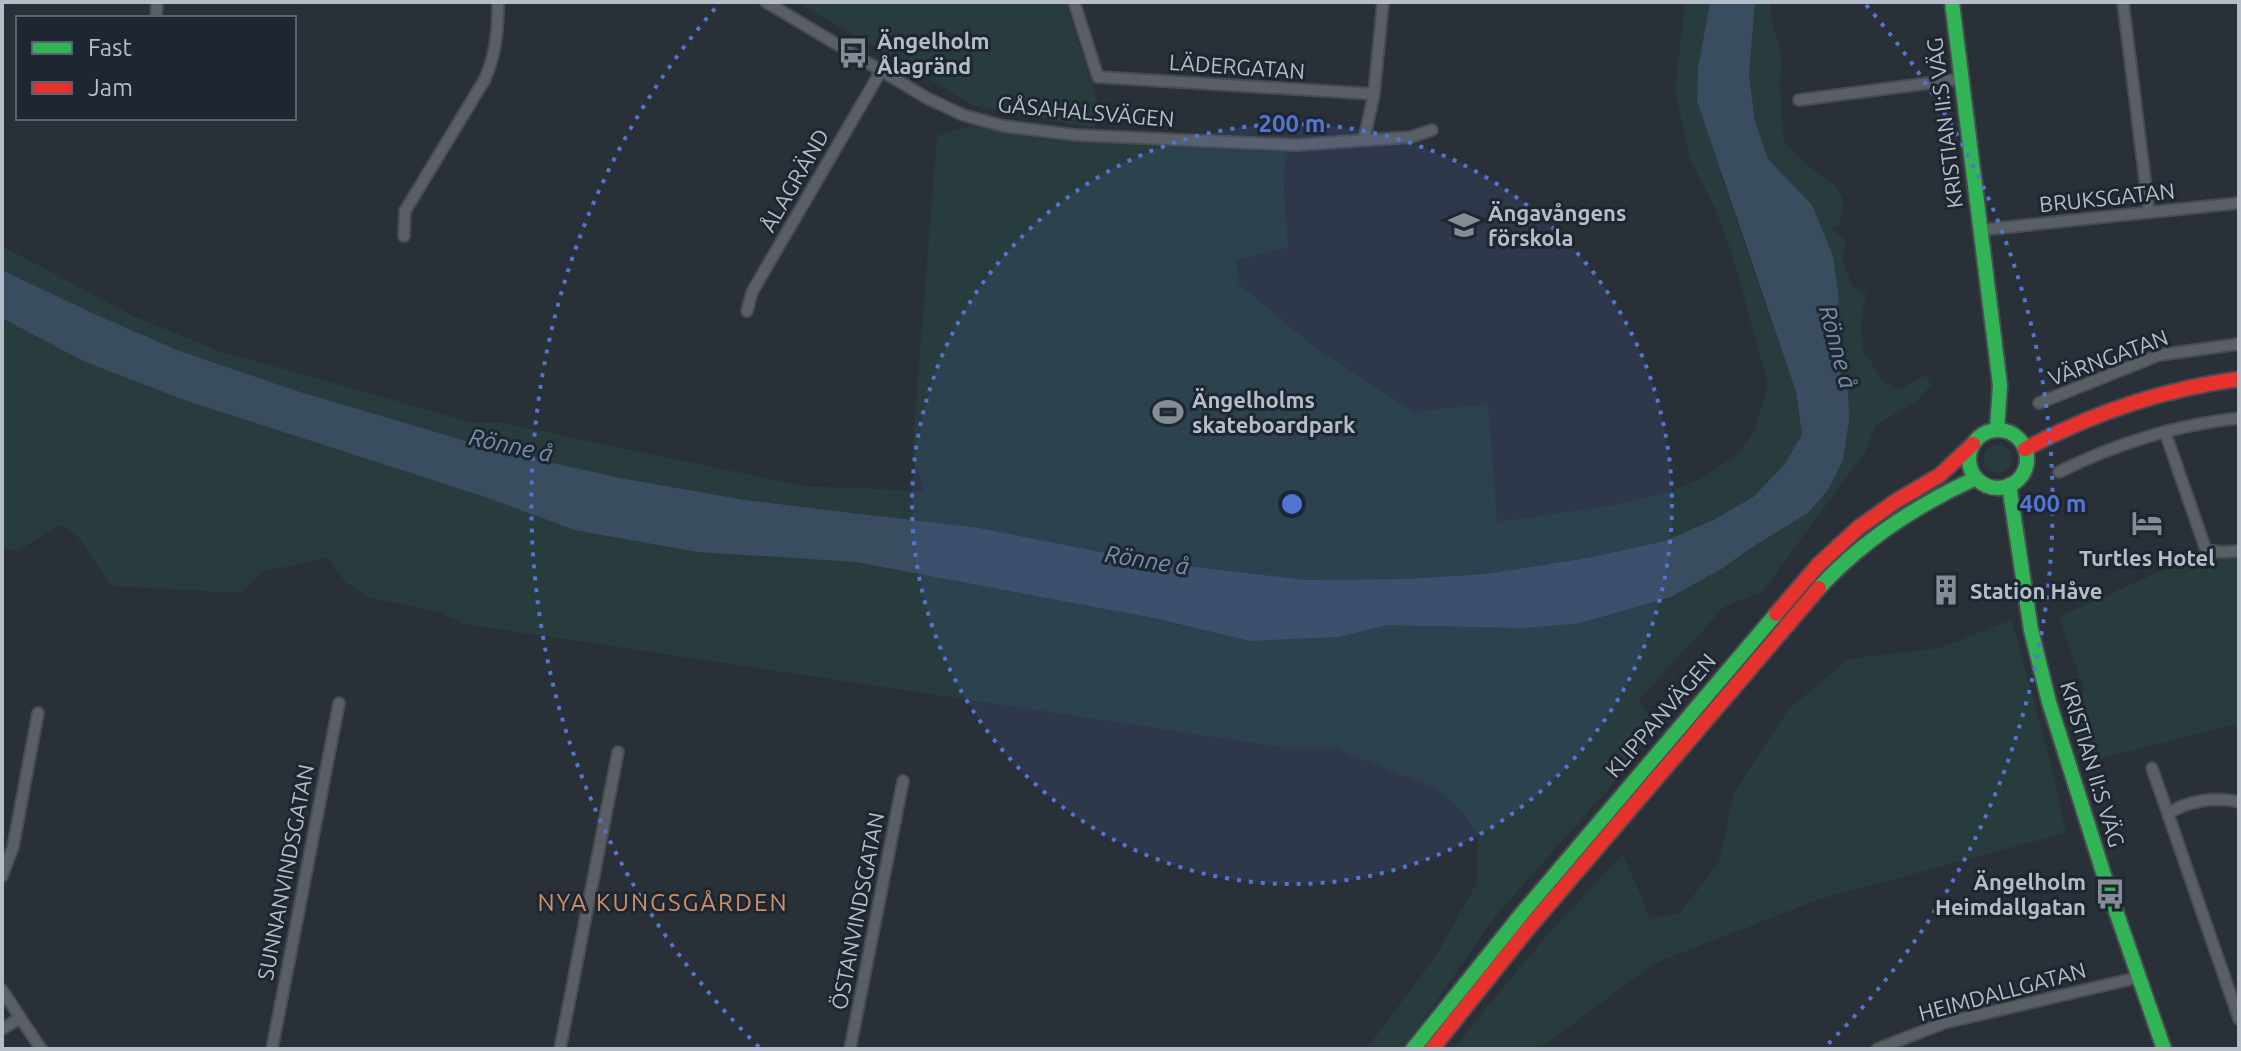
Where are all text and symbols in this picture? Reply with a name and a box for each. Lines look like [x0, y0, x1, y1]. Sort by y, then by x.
legend [16, 16, 296, 120]
place label: Ängelholm Ålagränd [877, 28, 989, 78]
text: Fast [88, 34, 132, 61]
bus stop icon: Ängelholm Ålagränd [836, 36, 870, 70]
street label: KRISTIAN II:S VÄG [1921, 36, 1967, 210]
street label: LÄDERGATAN [1168, 49, 1306, 83]
text: Jam [88, 74, 133, 101]
street label: GÅSAHALSVÄGEN [997, 91, 1175, 131]
text: 200 m [1259, 110, 1325, 137]
street label: ÅLAGRÄND [755, 124, 833, 236]
street label: BRUKSGATAN [2038, 177, 2176, 217]
place label: Ängavångens förskola [1488, 200, 1626, 250]
school or university icon: Ängavångens förskola [1447, 208, 1481, 242]
water label: Rönne å [1814, 303, 1862, 391]
street label: VÄRNGATAN [2045, 324, 2171, 390]
place label: Ängelholms skateboardpark [1192, 387, 1356, 437]
sports icon: Ängelholms skateboardpark [1151, 395, 1185, 429]
water label: Rönne å [467, 423, 555, 467]
centre of rings [1278, 490, 1306, 518]
text: 400 m [2020, 490, 2086, 517]
hotel icon: Turtles Hotel [2130, 506, 2164, 540]
water label: Rönne å [1103, 540, 1191, 580]
place label: Turtles Hotel [2079, 545, 2215, 570]
building icon: Station Håve [1929, 573, 1963, 607]
place label: Station Håve [1970, 578, 2102, 603]
street label: KLIPPANVÄGEN [1600, 648, 1720, 782]
street label: KRISTIAN II:S VÄG [2056, 678, 2130, 850]
street label: SUNNANVINDSGATAN [252, 762, 318, 982]
street label: ÖSTANVINDSGATAN [826, 810, 888, 1012]
place label: Ängelholm Heimdallgatan [1935, 869, 2086, 919]
bus stop icon: Ängelholm Heimdallgatan [2093, 877, 2127, 911]
district label: NYA KUNGSGÅRDEN [537, 889, 789, 916]
street label: HEIMDALLGATAN [1915, 957, 2089, 1025]

